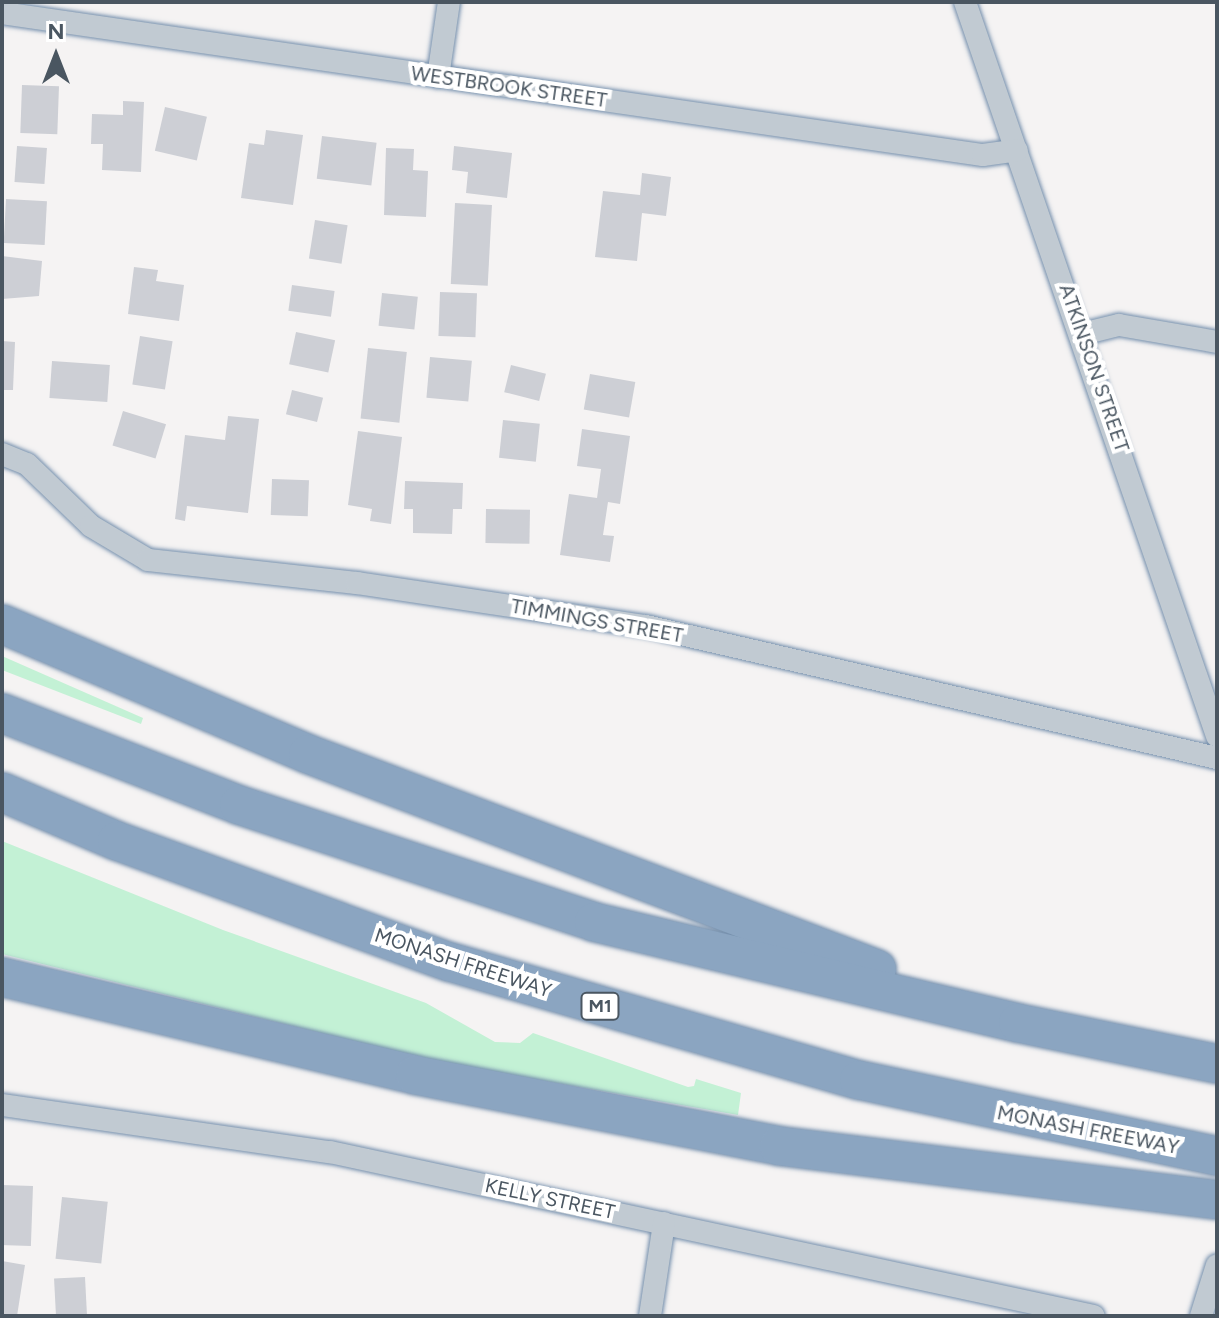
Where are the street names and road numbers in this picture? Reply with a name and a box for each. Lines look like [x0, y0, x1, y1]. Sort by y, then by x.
street label: WESTBROOK STREET [409, 61, 609, 113]
street label: ATKINSON STREET [1054, 281, 1134, 455]
street label: TIMMINGS STREET [509, 594, 685, 648]
street label: MONASH FREEWAY [371, 923, 555, 1003]
road number: M1 [580, 992, 620, 1020]
street label: MONASH FREEWAY [995, 1101, 1181, 1159]
street label: KELLY STREET [483, 1174, 617, 1224]

